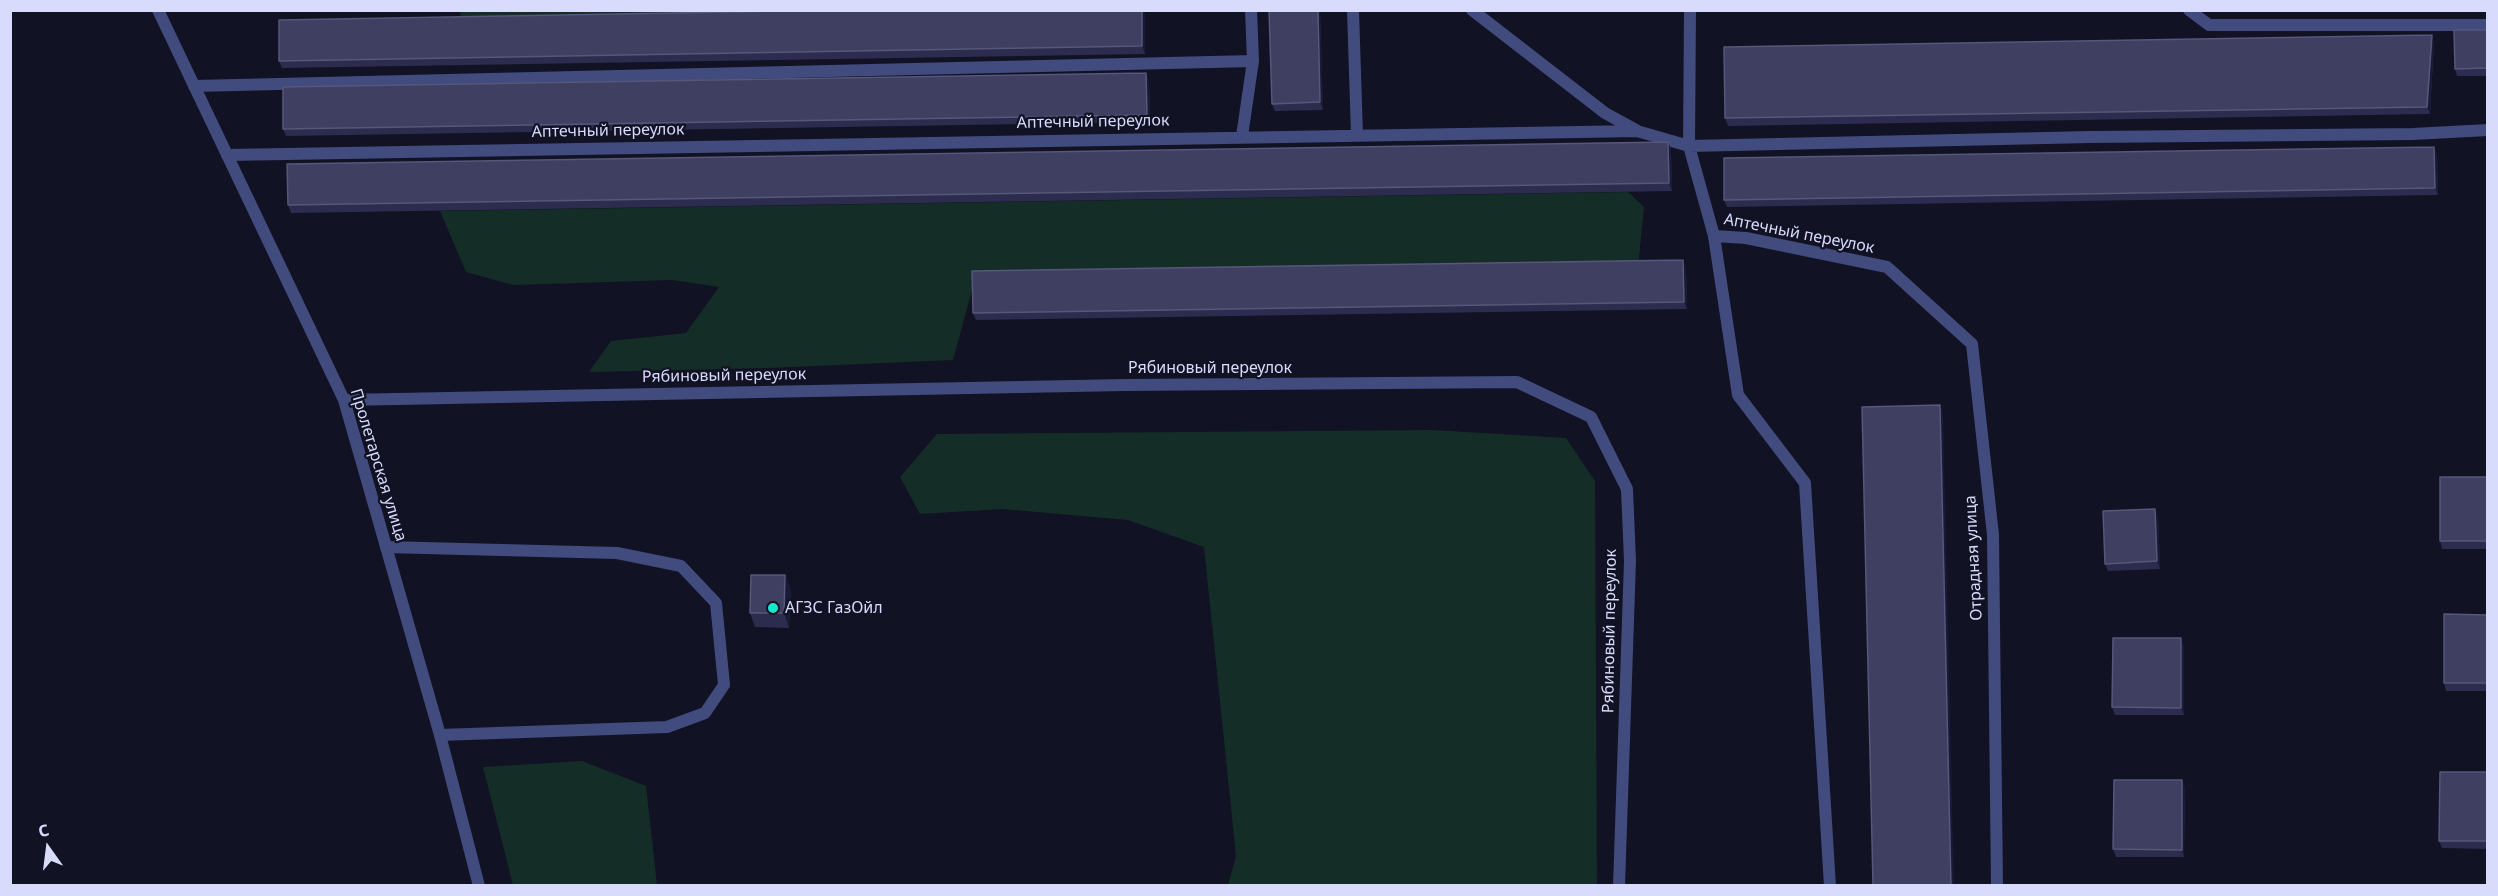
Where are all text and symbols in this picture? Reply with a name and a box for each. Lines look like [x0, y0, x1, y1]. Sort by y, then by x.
street label: Аптечный переулок [1017, 111, 1169, 133]
street label: Аптечный переулок [532, 120, 684, 142]
street label: Аптечный переулок [1722, 210, 1876, 258]
street label: Рябиновый переулок [1128, 358, 1292, 378]
street label: Рябиновый переулок [642, 365, 806, 387]
street label: Пролетарская улица [346, 386, 410, 544]
street label: Отрадная улица [1961, 495, 1987, 621]
street label: Рябиновый переулок [1599, 549, 1621, 713]
place label: АГЗС ГазОйл [785, 598, 883, 618]
marker: АГЗС ГазОйл [766, 601, 780, 615]
north arrow [18, 818, 78, 878]
text: С [36, 819, 51, 842]

